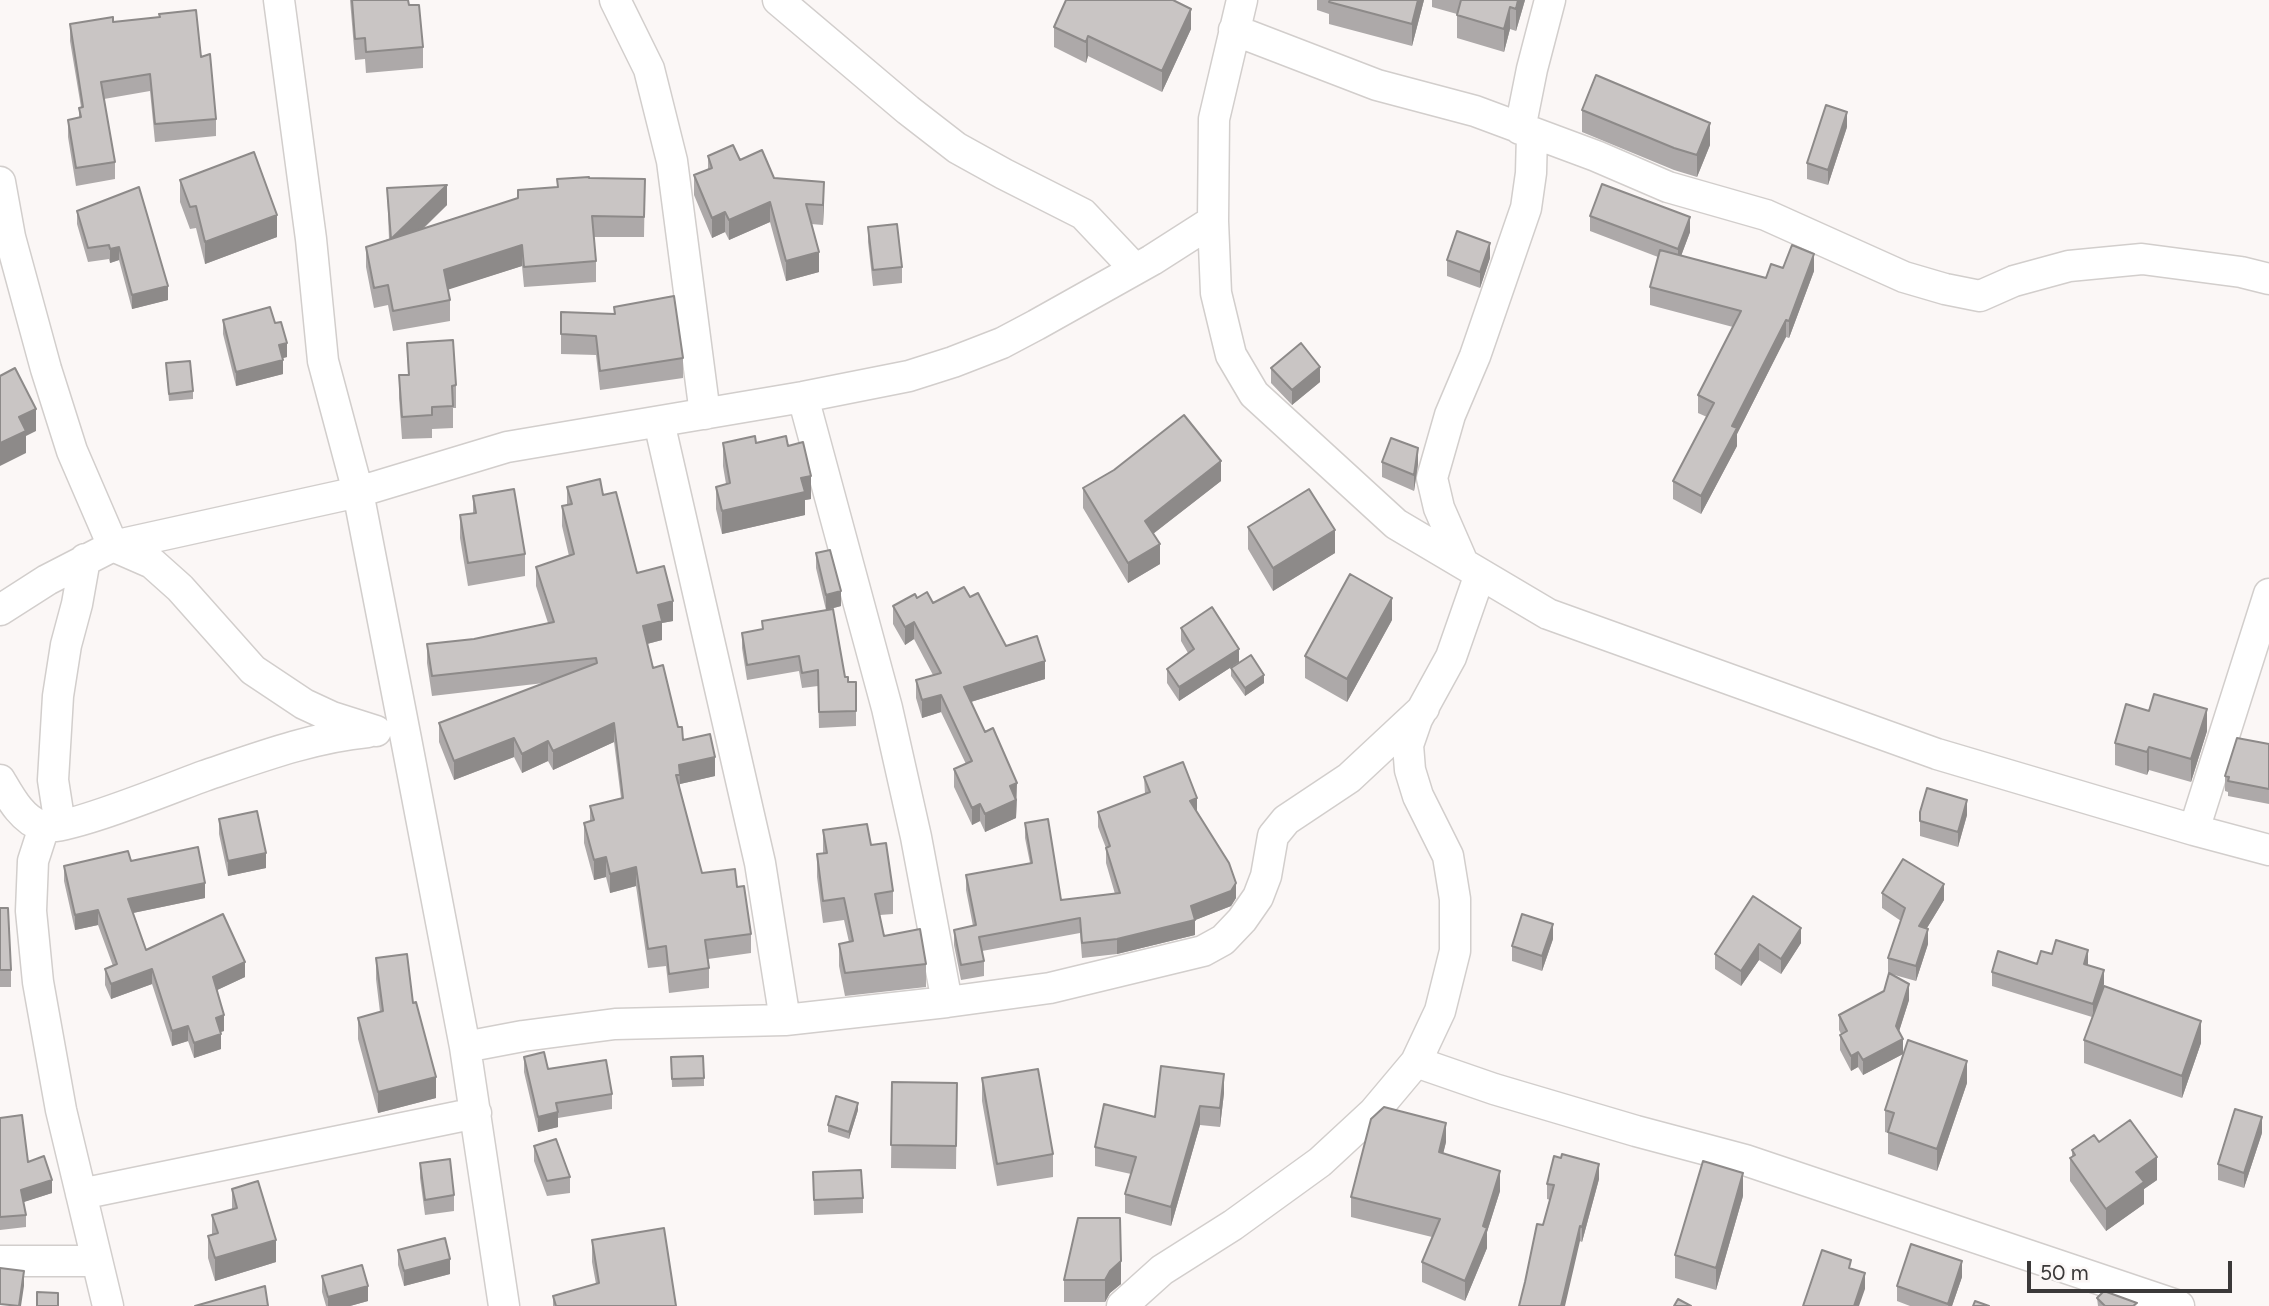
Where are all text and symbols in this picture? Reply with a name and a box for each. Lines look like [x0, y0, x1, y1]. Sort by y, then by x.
scale bar [2031, 1246, 2236, 1290]
text: 50 m [2040, 1260, 2089, 1285]

